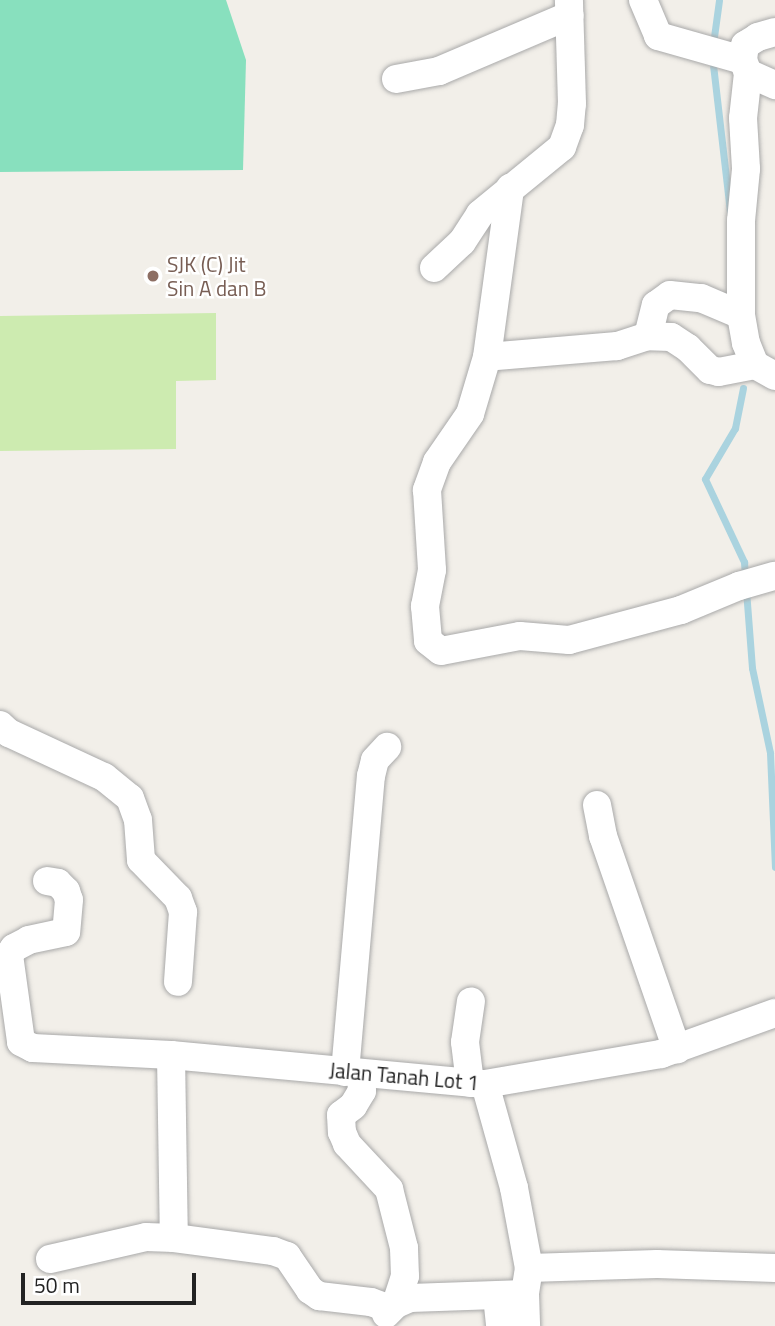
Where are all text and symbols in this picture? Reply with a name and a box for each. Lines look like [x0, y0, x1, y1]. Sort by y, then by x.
place label: SJK (C) Jit Sin A dan B [167, 251, 266, 301]
marker: SJK (C) Jit Sin A dan B [145, 268, 161, 284]
street label: Jalan Tanah Lot 1 [328, 1057, 480, 1095]
scale bar [24, 1260, 200, 1304]
text: 50 m [34, 1269, 80, 1301]

